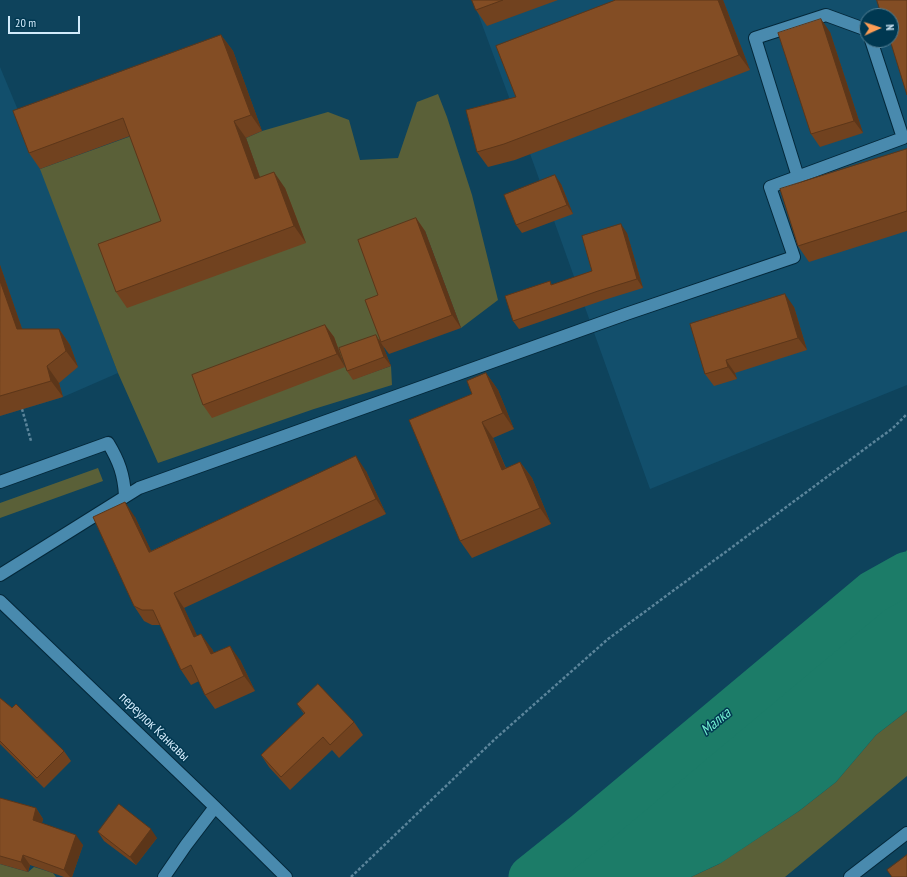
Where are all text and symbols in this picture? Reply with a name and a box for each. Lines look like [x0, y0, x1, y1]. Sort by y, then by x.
scale bar [10, 8, 82, 34]
north arrow [859, 8, 899, 48]
text: 20 m [15, 15, 36, 30]
text: N [883, 24, 897, 31]
street label: переулок Канкавы [115, 689, 193, 765]
water label: Малка [697, 704, 735, 740]

